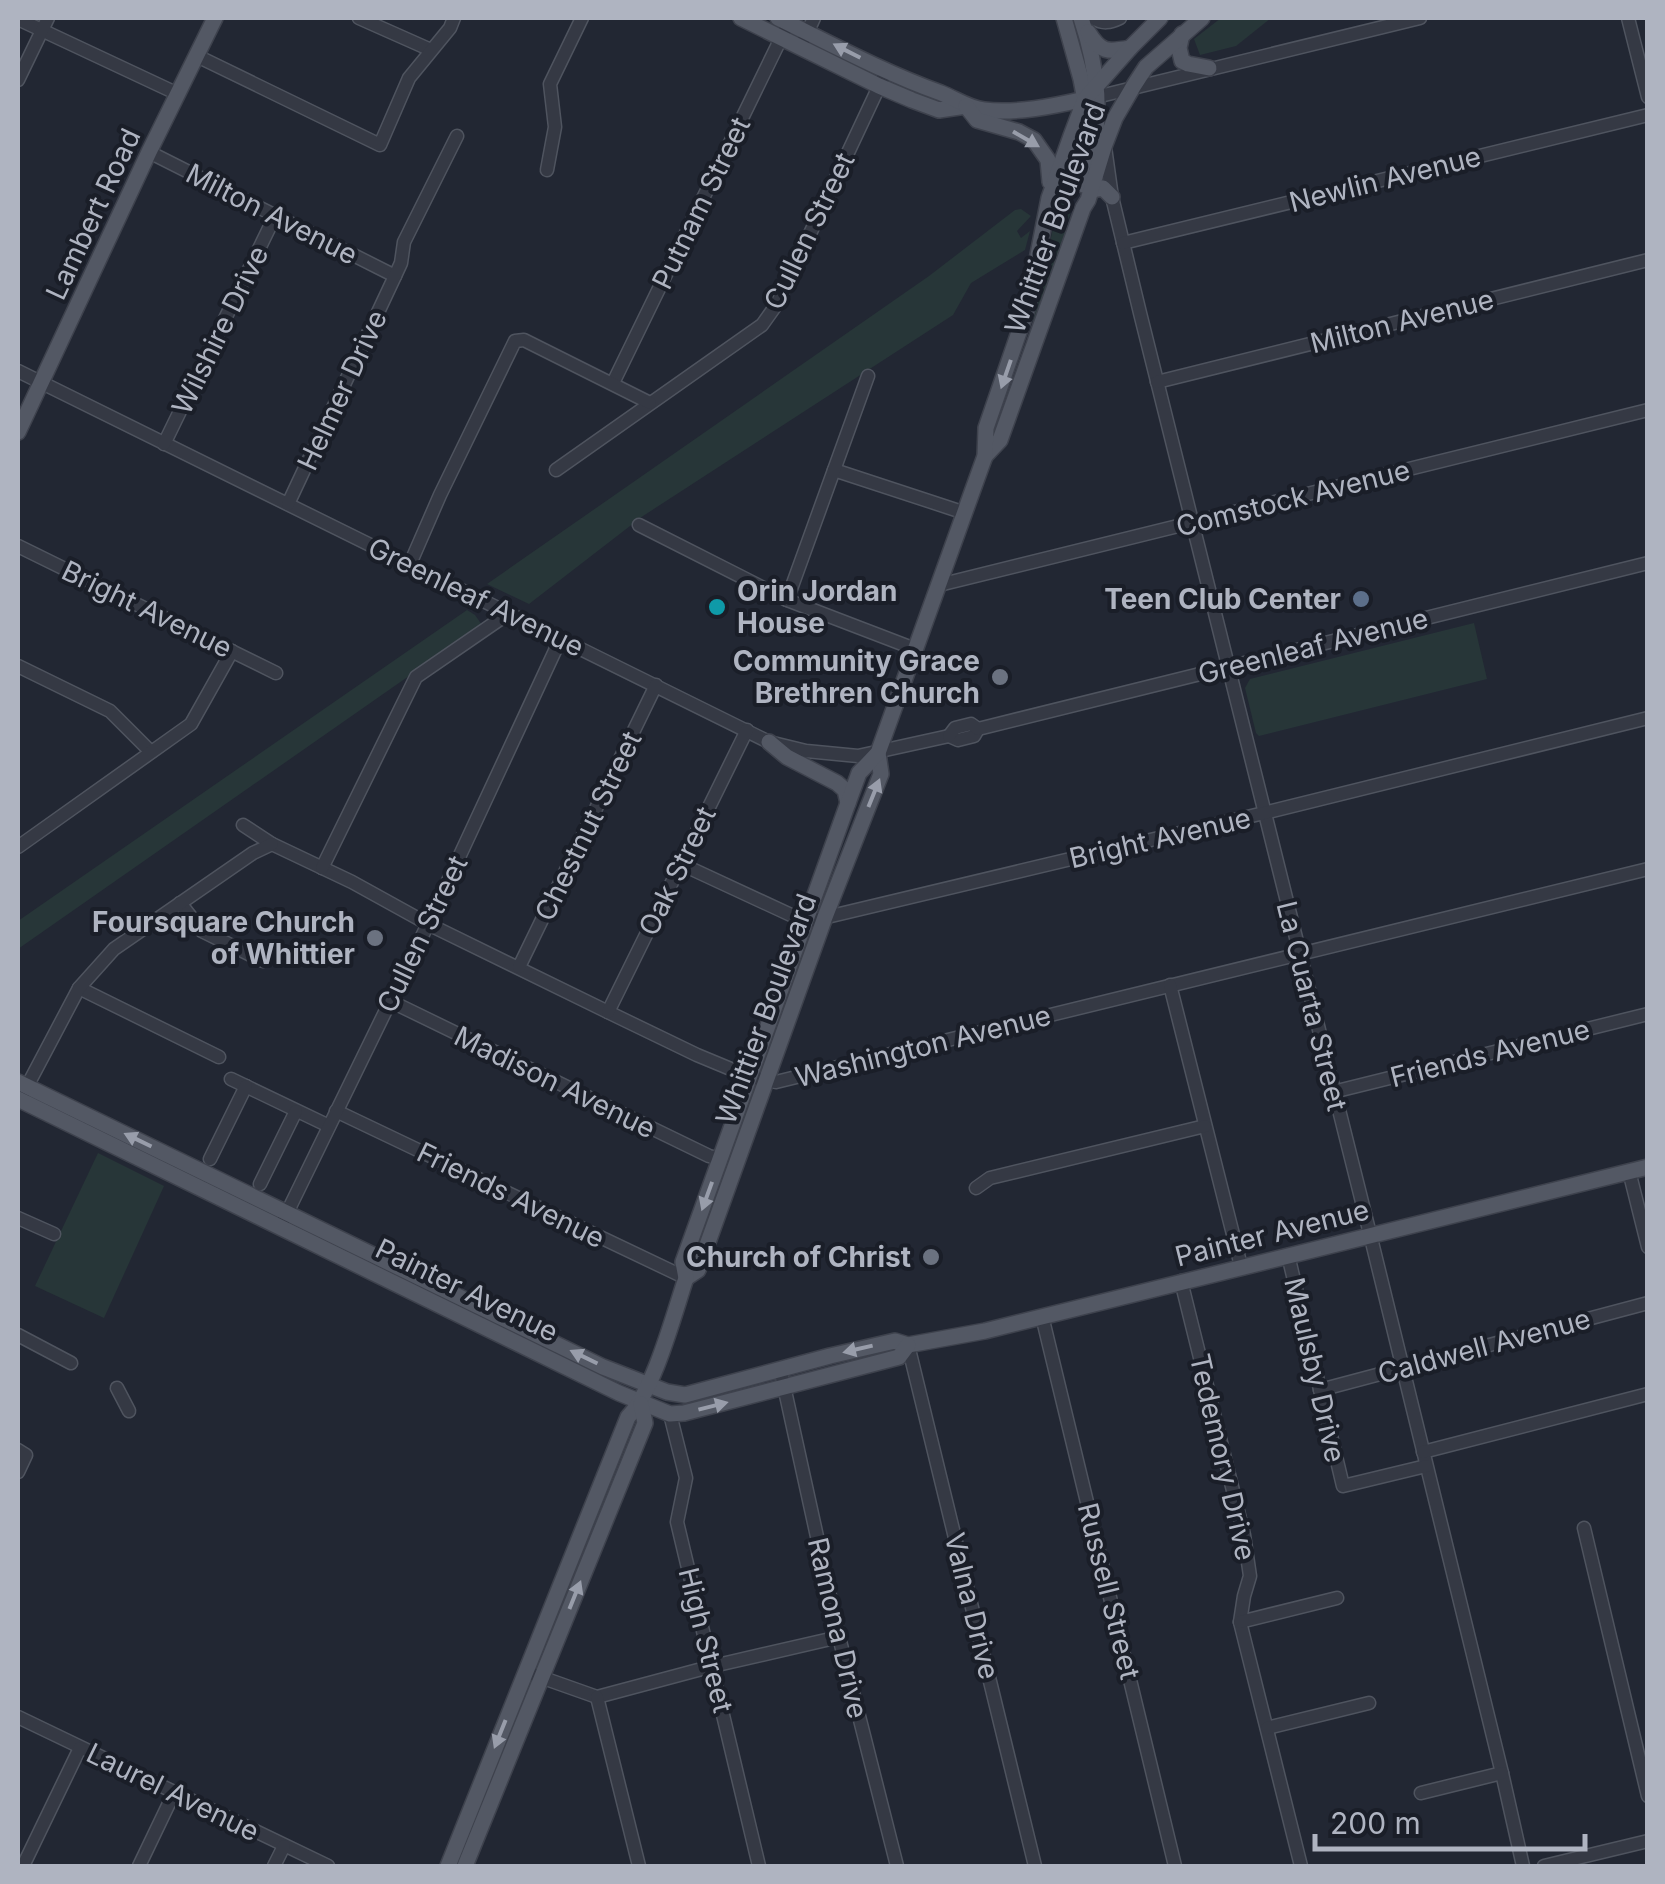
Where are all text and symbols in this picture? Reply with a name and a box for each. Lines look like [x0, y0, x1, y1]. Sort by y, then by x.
one-way arrow [833, 43, 862, 60]
street label: Whittier Boulevard [997, 98, 1113, 338]
street label: Putnam Street [645, 111, 757, 295]
street label: Lambert Road [38, 123, 148, 305]
one-way arrow [1012, 129, 1040, 147]
street label: Newlin Avenue [1286, 139, 1484, 219]
street label: Cullen Street [756, 147, 862, 315]
street label: Milton Avenue [181, 156, 363, 272]
street label: Wilshire Drive [165, 240, 275, 420]
street label: Milton Avenue [1307, 282, 1497, 360]
street label: Helmer Drive [290, 305, 394, 475]
one-way arrow [998, 360, 1013, 390]
street label: Comstock Avenue [1173, 452, 1413, 544]
street label: Greenleaf Avenue [363, 530, 589, 664]
street label: Bright Avenue [56, 553, 238, 665]
place label: Orin Jordan House [737, 574, 897, 640]
place label: Teen Club Center [1104, 582, 1341, 616]
marker: Teen Club Center [1350, 588, 1372, 610]
marker: Orin Jordan House [706, 596, 728, 618]
street label: Greenleaf Avenue [1194, 601, 1432, 691]
place label: Community Grace Brethren Church [733, 644, 980, 710]
marker: Community Grace Brethren Church [989, 666, 1011, 688]
street label: Chestnut Street [527, 726, 649, 926]
one-way arrow [866, 778, 882, 808]
street label: Oak Street [631, 801, 723, 941]
street label: Bright Avenue [1066, 801, 1254, 875]
street label: Cullen Street [369, 850, 475, 1018]
street label: Whittier Boulevard [708, 889, 824, 1129]
street label: La Cuarta Street [1269, 898, 1355, 1114]
place label: Foursquare Church of Whittier [92, 905, 355, 971]
marker: Foursquare Church of Whittier [364, 927, 386, 949]
street label: Washington Avenue [792, 998, 1054, 1094]
street label: Friends Avenue [1387, 1012, 1593, 1094]
street label: Madison Avenue [449, 1019, 661, 1145]
one-way arrow [123, 1132, 152, 1149]
street label: Friends Avenue [412, 1135, 610, 1255]
one-way arrow [699, 1182, 714, 1212]
street label: Painter Avenue [1171, 1192, 1373, 1274]
street label: Painter Avenue [370, 1231, 564, 1349]
place label: Church of Christ [686, 1240, 911, 1274]
marker: Church of Christ [920, 1246, 942, 1268]
street label: Maulsby Drive [1277, 1274, 1353, 1466]
street label: Caldwell Avenue [1374, 1301, 1594, 1391]
one-way arrow [842, 1342, 873, 1358]
one-way arrow [569, 1349, 598, 1366]
street label: Tedemory Drive [1183, 1350, 1263, 1564]
one-way arrow [698, 1397, 729, 1413]
street label: Russell Street [1071, 1499, 1147, 1683]
street label: Valna Drive [937, 1529, 1007, 1683]
street label: Ramona Drive [801, 1534, 875, 1722]
street label: High Street [672, 1564, 740, 1716]
one-way arrow [568, 1579, 584, 1609]
one-way arrow [492, 1719, 508, 1749]
street label: Laurel Avenue [81, 1736, 265, 1848]
scale bar [1315, 1789, 1585, 1851]
text: 200 m [1330, 1805, 1421, 1841]

